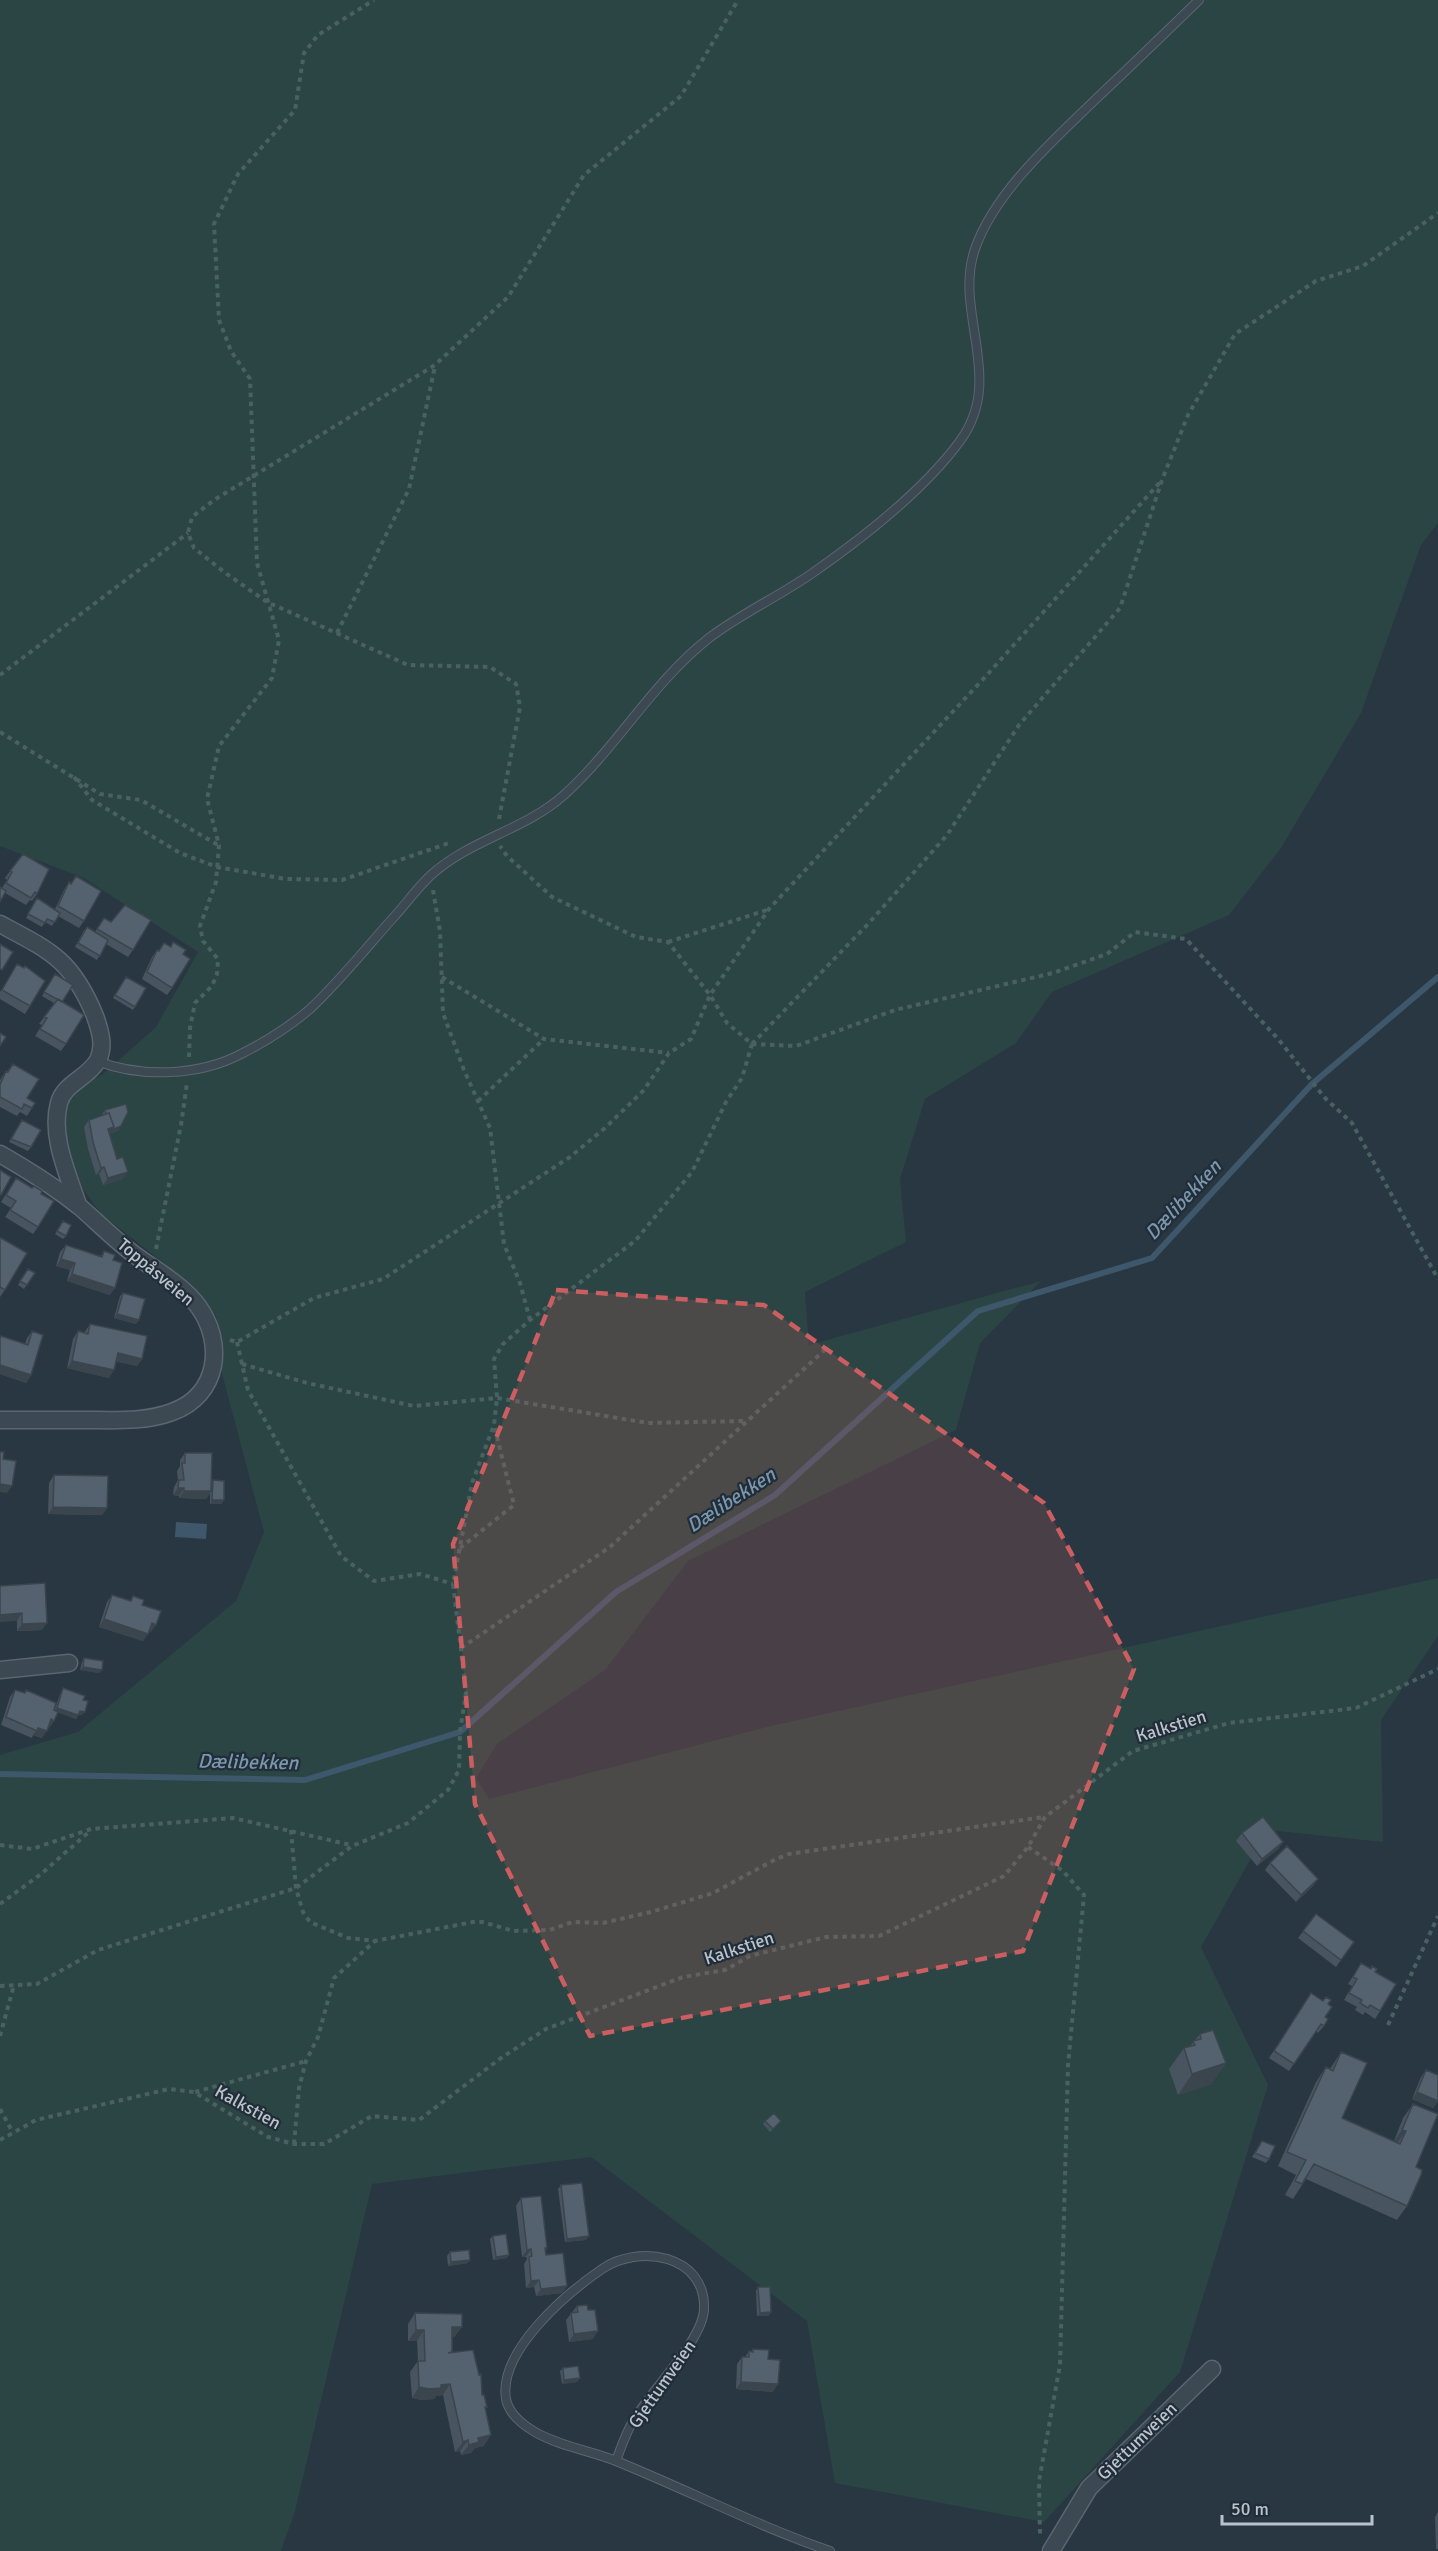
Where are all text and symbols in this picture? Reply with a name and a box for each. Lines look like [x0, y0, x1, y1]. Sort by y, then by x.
water label: Dælibekken [1140, 1154, 1227, 1245]
street label: Toppåsveien [113, 1234, 199, 1310]
water label: Dælibekken [682, 1461, 781, 1538]
street label: Kalkstien [1133, 1705, 1209, 1747]
water label: Dælibekken [197, 1749, 300, 1775]
street label: Kalkstien [701, 1926, 777, 1970]
street label: Kalkstien [211, 2080, 285, 2134]
street label: Gjettumveien [624, 2336, 700, 2432]
street label: Gjettumveien [1092, 2397, 1182, 2485]
scale bar [1222, 2488, 1372, 2526]
text: 50 m [1231, 2498, 1269, 2520]

